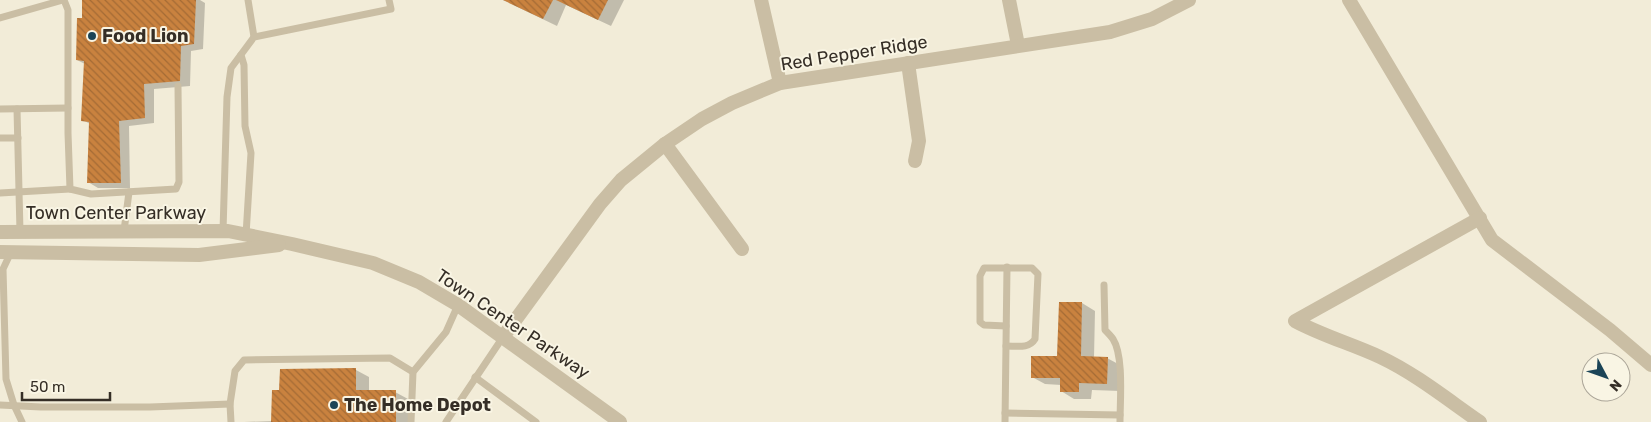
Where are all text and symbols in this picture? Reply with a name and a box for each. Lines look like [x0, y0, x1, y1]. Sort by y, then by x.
place label: Food Lion [102, 25, 189, 47]
marker: Food Lion [86, 30, 98, 42]
street label: Red Pepper Ridge [779, 31, 929, 75]
street label: Town Center Parkway [26, 202, 206, 224]
street label: Town Center Parkway [432, 264, 594, 384]
north arrow [1581, 352, 1631, 402]
scale bar [22, 370, 110, 402]
text: N [1606, 376, 1625, 395]
text: 50 m [30, 378, 65, 396]
place label: The Home Depot [344, 394, 491, 416]
marker: The Home Depot [328, 399, 340, 411]

